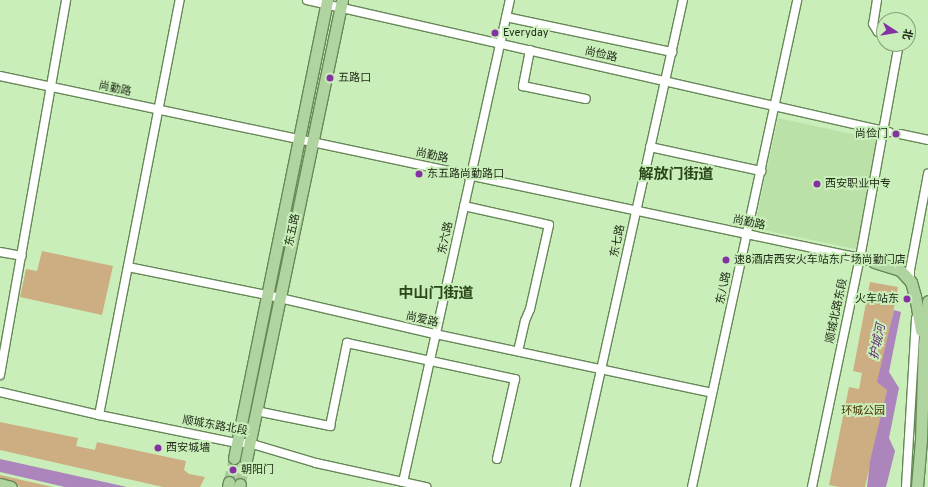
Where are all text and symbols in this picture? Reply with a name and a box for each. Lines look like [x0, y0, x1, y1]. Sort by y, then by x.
north arrow [876, 12, 916, 52]
place label: Everyday [503, 26, 549, 40]
text: 北 [899, 27, 915, 41]
marker: Everyday [490, 28, 500, 38]
street label: 尚俭路 [583, 45, 619, 65]
place label: 五路口 [338, 71, 371, 85]
marker: 五路口 [325, 73, 335, 83]
street label: 尚勤路 [97, 79, 133, 99]
place label: 尚俭门 [855, 127, 888, 141]
marker: 尚俭门 [891, 129, 901, 139]
street label: 尚勤路 [414, 146, 450, 166]
place label: 东五路尚勤路口 [427, 167, 504, 181]
district label: 解放门街道 [639, 167, 713, 185]
marker: 东五路尚勤路口 [414, 169, 424, 179]
place label: 西安职业中专 [825, 177, 891, 191]
marker: 西安职业中专 [812, 179, 822, 189]
street label: 东五路 [283, 212, 303, 248]
street label: 尚勤路 [731, 213, 767, 233]
street label: 东六路 [436, 220, 456, 256]
street label: 东七路 [608, 223, 628, 259]
place label: 速8酒店西安火车站东广场尚勤门店 [734, 253, 906, 267]
marker: 速8酒店西安火车站东广场尚勤门店 [721, 255, 731, 265]
street label: 东八路 [714, 270, 734, 306]
street label: 顺城北路东段 [824, 277, 850, 345]
district label: 中山门街道 [399, 286, 473, 304]
place label: 火车站东 [855, 292, 899, 306]
marker: 火车站东 [902, 294, 912, 304]
street label: 尚爱路 [404, 310, 440, 330]
water label: 护城河 [868, 323, 890, 361]
park label: 环城公园 [841, 404, 885, 418]
street label: 顺城东路北段 [181, 414, 249, 438]
place label: 西安城墙 [166, 441, 210, 455]
marker: 西安城墙 [153, 443, 163, 453]
place label: 朝阳门 [241, 463, 274, 477]
marker: 朝阳门 [228, 465, 238, 475]

